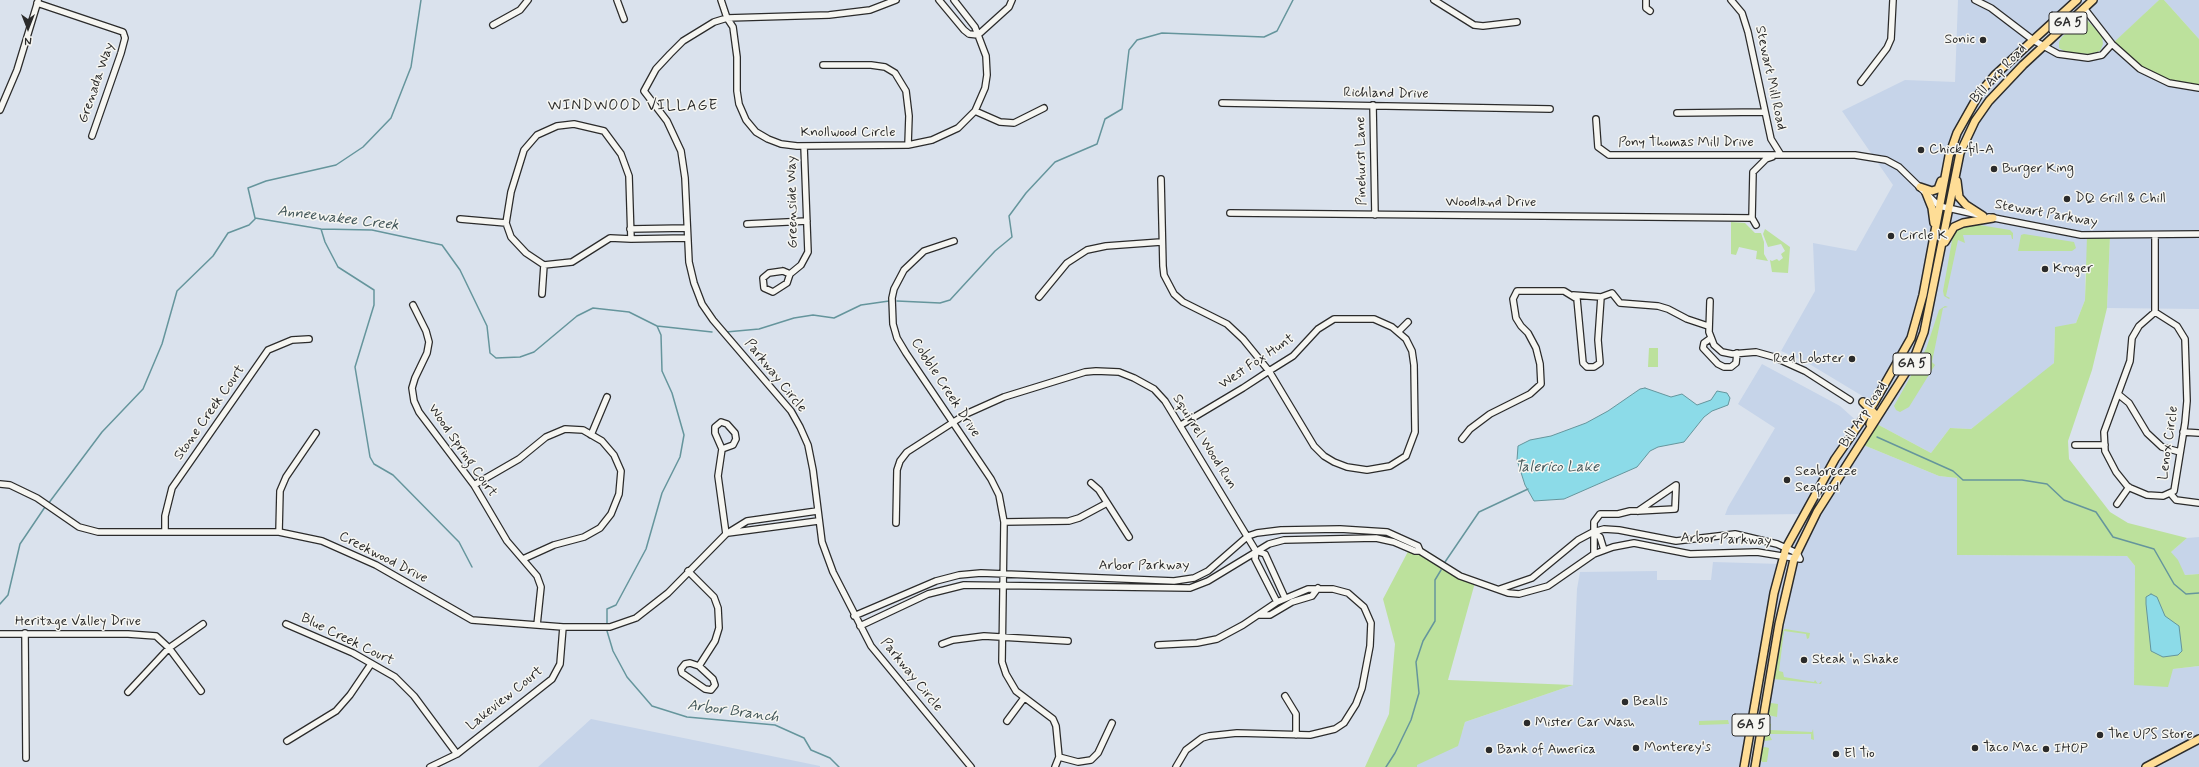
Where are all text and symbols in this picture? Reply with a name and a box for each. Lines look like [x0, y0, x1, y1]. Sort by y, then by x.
north arrow [8, 8, 48, 48]
road number: GA 5 [2049, 12, 2087, 34]
street label: Stewart Mill Road [1751, 24, 1789, 132]
place label: Sonic [1945, 32, 1975, 48]
text: N [24, 33, 32, 47]
marker: Sonic [1978, 35, 1988, 45]
street label: Grenada Way [75, 41, 119, 125]
street label: Bill Arp Road [1967, 41, 2031, 107]
street label: Richland Drive [1343, 85, 1429, 103]
district label: WINDWOOD VILLAGE [549, 98, 717, 116]
street label: Pinehurst Lane [1353, 116, 1371, 206]
street label: Knollwood Circle [800, 125, 896, 141]
street label: Pony Thomas Mill Drive [1618, 135, 1754, 151]
place label: Chick-fil-A [1929, 142, 1994, 158]
marker: Chick-fil-A [1916, 145, 1926, 155]
street label: Greenside Way [784, 155, 802, 249]
place label: Burger King [2002, 161, 2074, 177]
marker: Burger King [1989, 164, 1999, 174]
place label: DQ Grill & Chill [2075, 191, 2166, 207]
marker: DQ Grill & Chill [2062, 194, 2072, 204]
street label: Woodland Drive [1446, 195, 1536, 211]
street label: Stewart Parkway [1993, 197, 2099, 231]
water label: Anneewakee Creek [276, 203, 400, 235]
place label: Circle K [1899, 228, 1947, 244]
marker: Circle K [1886, 231, 1896, 241]
place label: Kroger [2053, 261, 2093, 277]
marker: Kroger [2040, 264, 2050, 274]
street label: West Fox Hunt [1216, 331, 1298, 393]
street label: Cobble Creek Drive [907, 335, 983, 441]
street label: Parkway Circle [740, 336, 810, 416]
place label: Red Lobster [1773, 351, 1844, 367]
road number: GA 5 [1893, 353, 1931, 375]
marker: Red Lobster [1847, 354, 1857, 364]
street label: Stone Creek Court [171, 362, 249, 464]
street label: Bill Arp Road [1837, 379, 1891, 451]
street label: Squirrel Wood Run [1168, 391, 1240, 493]
street label: Wood Spring Court [424, 401, 500, 501]
street label: Lenox Circle [2156, 405, 2182, 481]
water label: Talerico Lake [1515, 459, 1599, 477]
place label: Seabreeze Seafood [1795, 464, 1857, 496]
marker: Seabreeze Seafood [1782, 475, 1792, 485]
street label: Creekwood Drive [336, 528, 430, 588]
street label: Arbor Parkway [1680, 530, 1772, 550]
street label: Arbor Parkway [1099, 558, 1189, 574]
street label: Blue Creek Court [298, 610, 396, 670]
street label: Heritage Valley Drive [15, 614, 141, 630]
street label: Parkway Circle [876, 635, 946, 715]
place label: Steak 'n Shake [1812, 652, 1899, 668]
marker: Steak 'n Shake [1799, 655, 1809, 665]
street label: Lakeview Court [464, 663, 546, 735]
place label: Bealls [1633, 694, 1668, 710]
water label: Arbor Branch [686, 697, 780, 727]
marker: Bealls [1620, 697, 1630, 707]
road number: GA 5 [1732, 714, 1770, 736]
place label: Mister Car Wash [1535, 715, 1635, 731]
marker: Mister Car Wash [1522, 718, 1532, 728]
place label: The UPS Store [2108, 727, 2193, 743]
marker: The UPS Store [2095, 730, 2105, 740]
place label: Monterey's [1644, 740, 1711, 756]
place label: Taco Mac [1983, 740, 2038, 756]
place label: IHOP [2054, 741, 2088, 757]
place label: Bank of America [1497, 742, 1596, 758]
marker: Monterey's [1631, 743, 1641, 753]
marker: Taco Mac [1970, 743, 1980, 753]
marker: IHOP [2041, 744, 2051, 754]
marker: Bank of America [1484, 745, 1494, 755]
place label: El Tio [1844, 746, 1875, 762]
marker: El Tio [1831, 749, 1841, 759]

